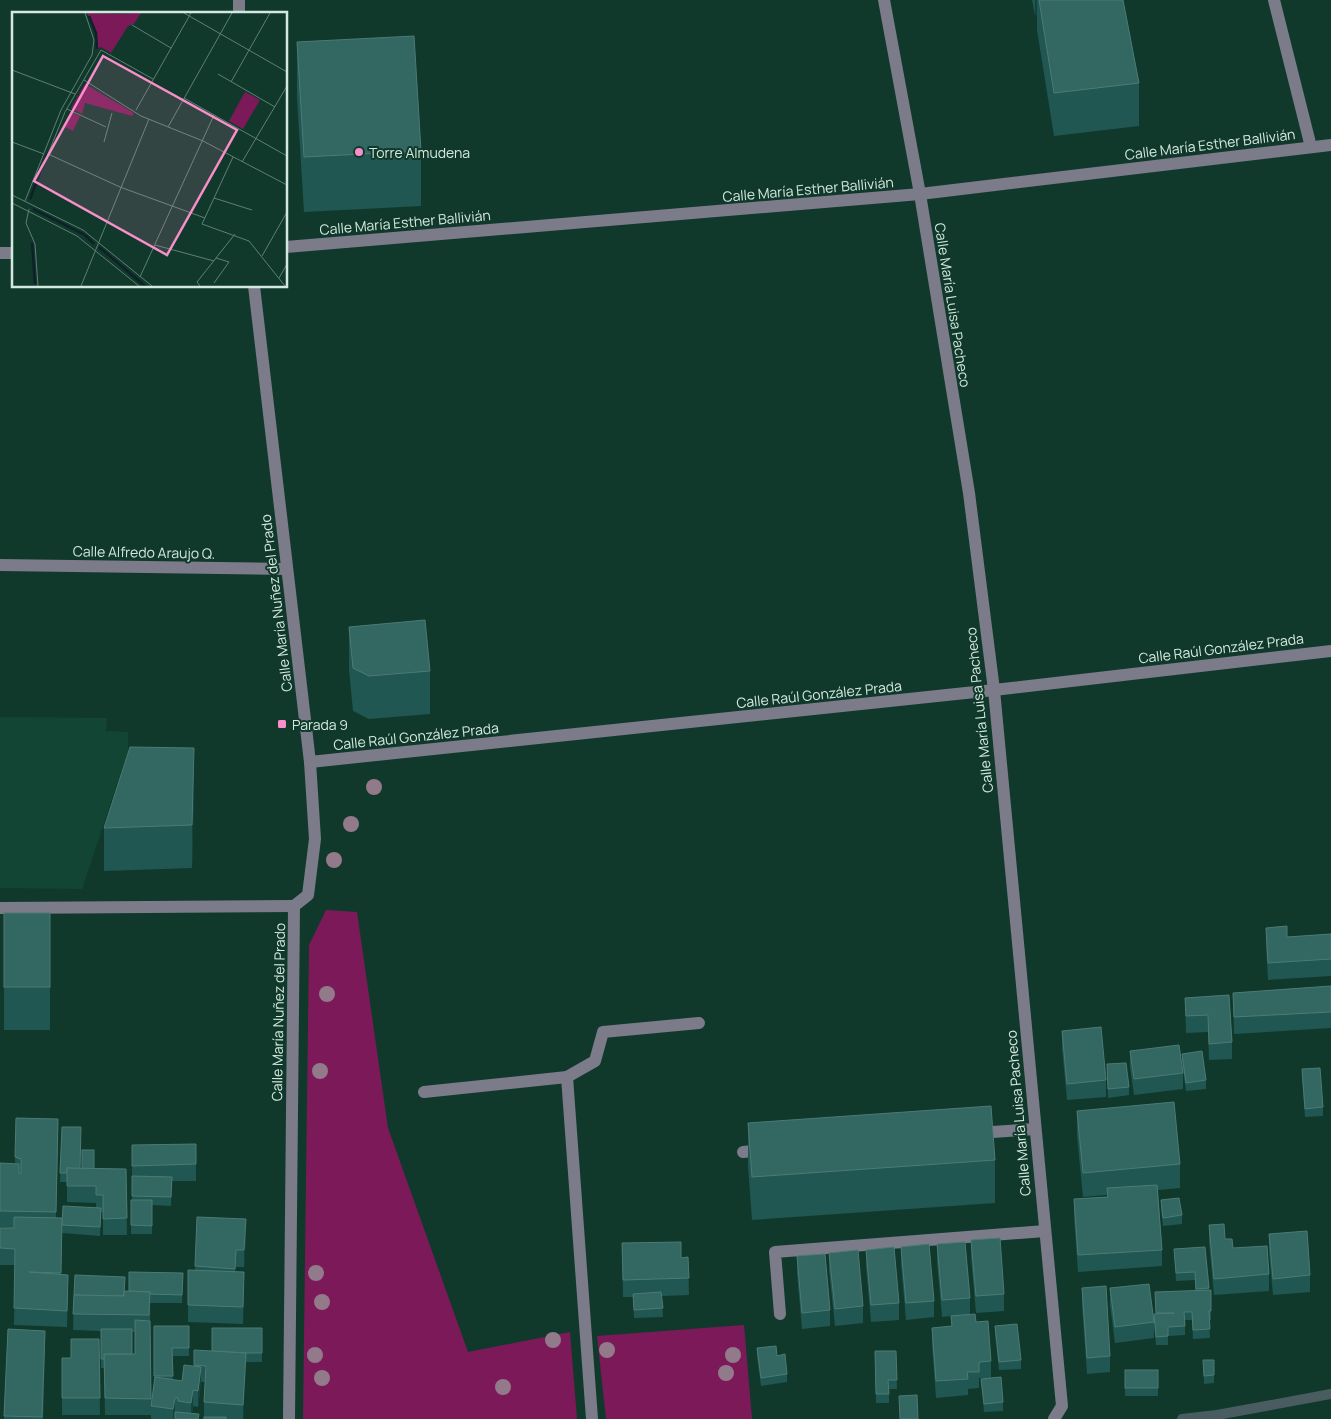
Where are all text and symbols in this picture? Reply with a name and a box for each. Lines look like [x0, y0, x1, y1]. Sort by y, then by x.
inset map [12, 12, 288, 288]
street label: Calle María Esther Ballivián [1124, 124, 1296, 164]
place label: Torre Almudena [369, 143, 470, 162]
marker: Torre Almudena [353, 146, 365, 158]
street label: Calle María Esther Ballivián [722, 172, 894, 206]
street label: Calle María Esther Ballivián [319, 205, 491, 239]
street label: Calle María Luisa Pacheco [931, 221, 975, 389]
street label: Calle María Nuñez del Prado [256, 513, 296, 693]
street label: Calle Alfredo Araujo Q. [73, 541, 215, 563]
street label: Calle María Luisa Pacheco [961, 626, 997, 794]
street label: Calle Raúl González Prada [1137, 628, 1305, 668]
street label: Calle Raúl González Prada [735, 676, 903, 712]
place label: Parada 9 [292, 715, 348, 734]
marker: Parada 9 [276, 718, 288, 730]
street label: Calle Raúl González Prada [332, 718, 500, 754]
street label: Calle María Nuñez del Prado [267, 923, 289, 1101]
street label: Calle María Luisa Pacheco [1001, 1029, 1035, 1197]

